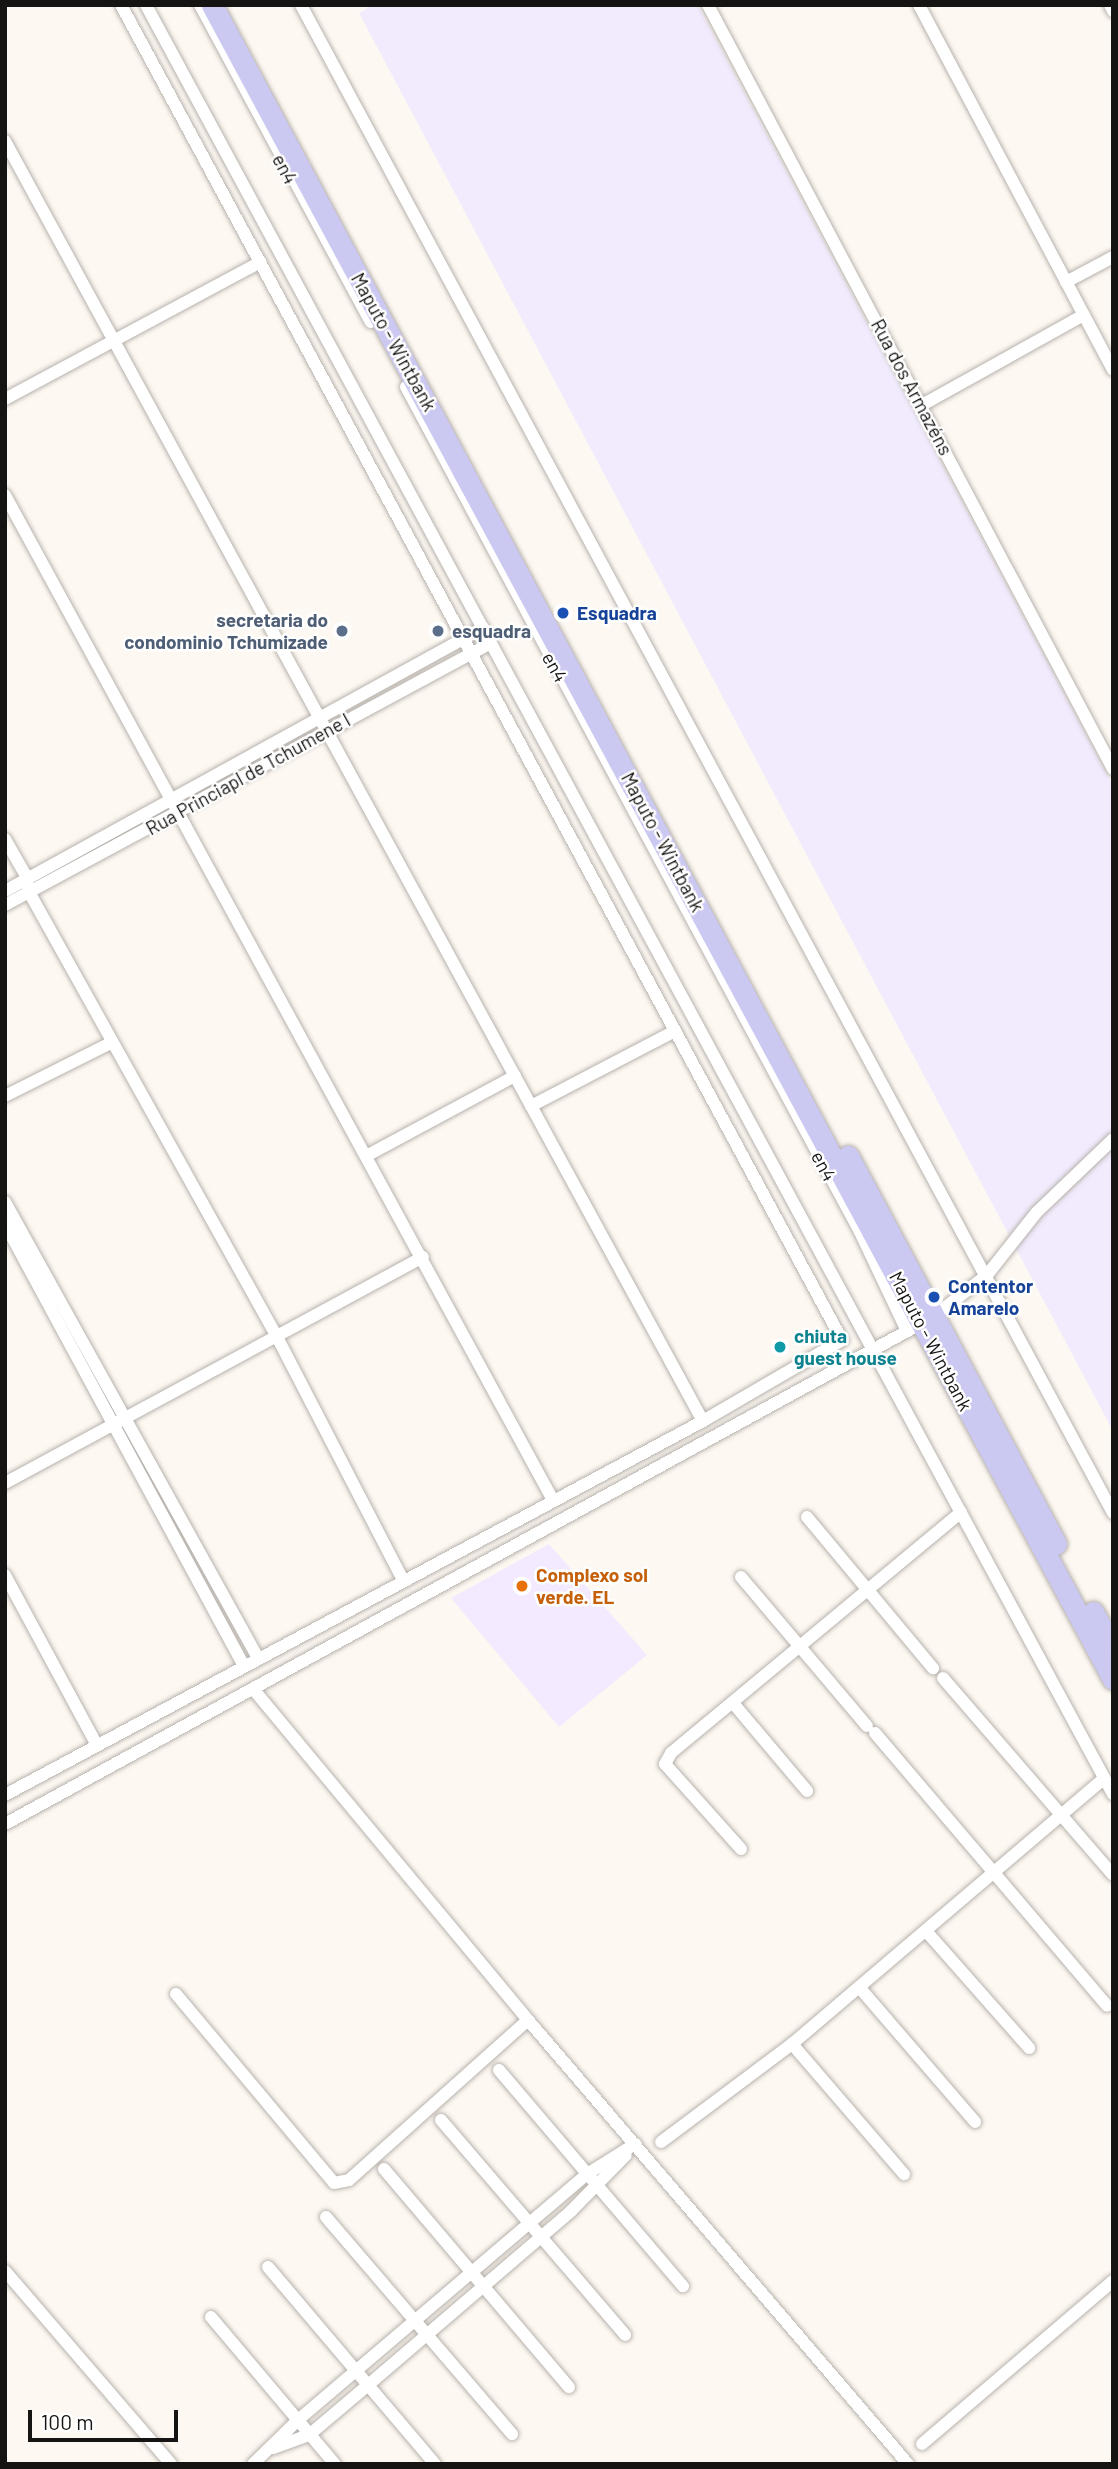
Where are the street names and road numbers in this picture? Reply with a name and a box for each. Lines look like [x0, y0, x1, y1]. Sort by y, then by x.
street label: en4 [268, 150, 302, 188]
street label: Maputo - Wintbank [347, 269, 441, 415]
street label: Rua dos Armazéns [867, 315, 957, 459]
street label: en4 [538, 648, 572, 686]
street label: Rua Princiapl de Tchumene I [142, 708, 354, 840]
street label: Maputo - Wintbank [617, 768, 709, 916]
street label: en4 [807, 1147, 841, 1185]
street label: Maputo - Wintbank [885, 1267, 977, 1415]

